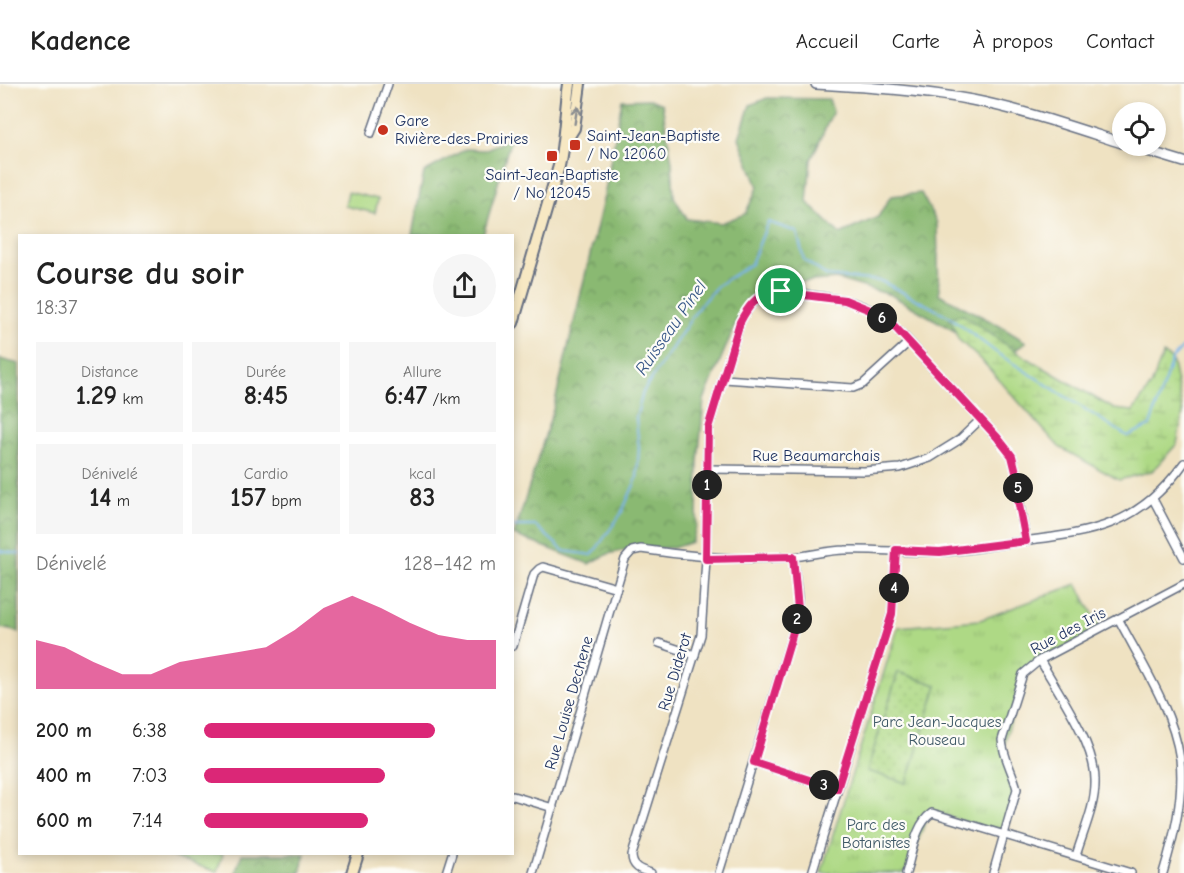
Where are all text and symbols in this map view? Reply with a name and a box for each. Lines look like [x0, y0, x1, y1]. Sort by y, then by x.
text: Kadence [30, 25, 130, 57]
text: Accueil [796, 29, 859, 53]
text: Carte [892, 29, 940, 53]
text: À propos [973, 29, 1053, 53]
text: Contact [1086, 29, 1154, 53]
map controls [1112, 102, 1166, 156]
button: locate [1112, 102, 1166, 156]
one-way arrow [570, 106, 581, 126]
place label: Gare Rivière-des-Prairies [395, 112, 528, 148]
marker: Gare Rivière-des-Prairies [376, 123, 390, 137]
place label: Saint-Jean-Baptiste / No 12060 [587, 127, 720, 163]
marker: Saint-Jean-Baptiste / No 12060 [568, 138, 582, 152]
marker: Saint-Jean-Baptiste / No 12045 [545, 149, 559, 163]
place label: Saint-Jean-Baptiste / No 12045 [486, 166, 618, 202]
text: Course du soir [36, 254, 244, 292]
button: share [433, 254, 496, 317]
pin [755, 265, 806, 316]
icon: arrive [764, 274, 797, 307]
water label: Ruisseau Pinel [631, 276, 712, 379]
text: 18:37 [36, 296, 77, 319]
pin: 6 [867, 303, 897, 333]
text: 6 [878, 309, 886, 327]
text: Distance [81, 363, 138, 381]
text: Durée [246, 363, 286, 381]
text: Allure [403, 363, 442, 381]
text: 1.29 [76, 381, 117, 411]
text: 8:45 [244, 381, 288, 411]
text: 6:47 [384, 381, 427, 411]
text: km [117, 390, 144, 408]
text: /km [427, 390, 460, 408]
street label: Rue Beaumarchais [752, 447, 880, 465]
text: Dénivelé [81, 465, 138, 483]
text: Cardio [244, 465, 288, 483]
text: kcal [409, 465, 436, 483]
pin: 1 [692, 470, 722, 500]
pin: 5 [1003, 473, 1033, 503]
text: 1 [704, 476, 710, 494]
text: 5 [1014, 479, 1022, 497]
text: 14 [89, 483, 111, 513]
text: 157 [230, 483, 266, 513]
text: 83 [409, 483, 435, 513]
text: m [111, 492, 130, 510]
text: bpm [266, 492, 302, 510]
text: Dénivelé [36, 552, 107, 575]
text: 128–142 m [404, 552, 496, 575]
pin: 4 [879, 573, 909, 603]
text: 4 [890, 579, 898, 597]
pin: 2 [782, 604, 812, 634]
street label: Rue des Iris [1027, 604, 1109, 658]
text: 2 [793, 610, 801, 628]
street label: Rue Diderot [655, 631, 695, 713]
street label: Rue Louise Dechene [541, 634, 597, 772]
park label: Parc Jean-Jacques Rouseau [873, 713, 1002, 749]
text: 200 m [36, 719, 92, 742]
text: 6:38 [132, 719, 167, 742]
text: 400 m [36, 764, 91, 787]
text: 7:03 [132, 764, 167, 787]
pin: 3 [809, 770, 839, 800]
text: 3 [820, 776, 828, 794]
text: 600 m [36, 809, 92, 832]
text: 7:14 [132, 809, 163, 832]
park label: Parc des Botanistes [842, 816, 911, 852]

